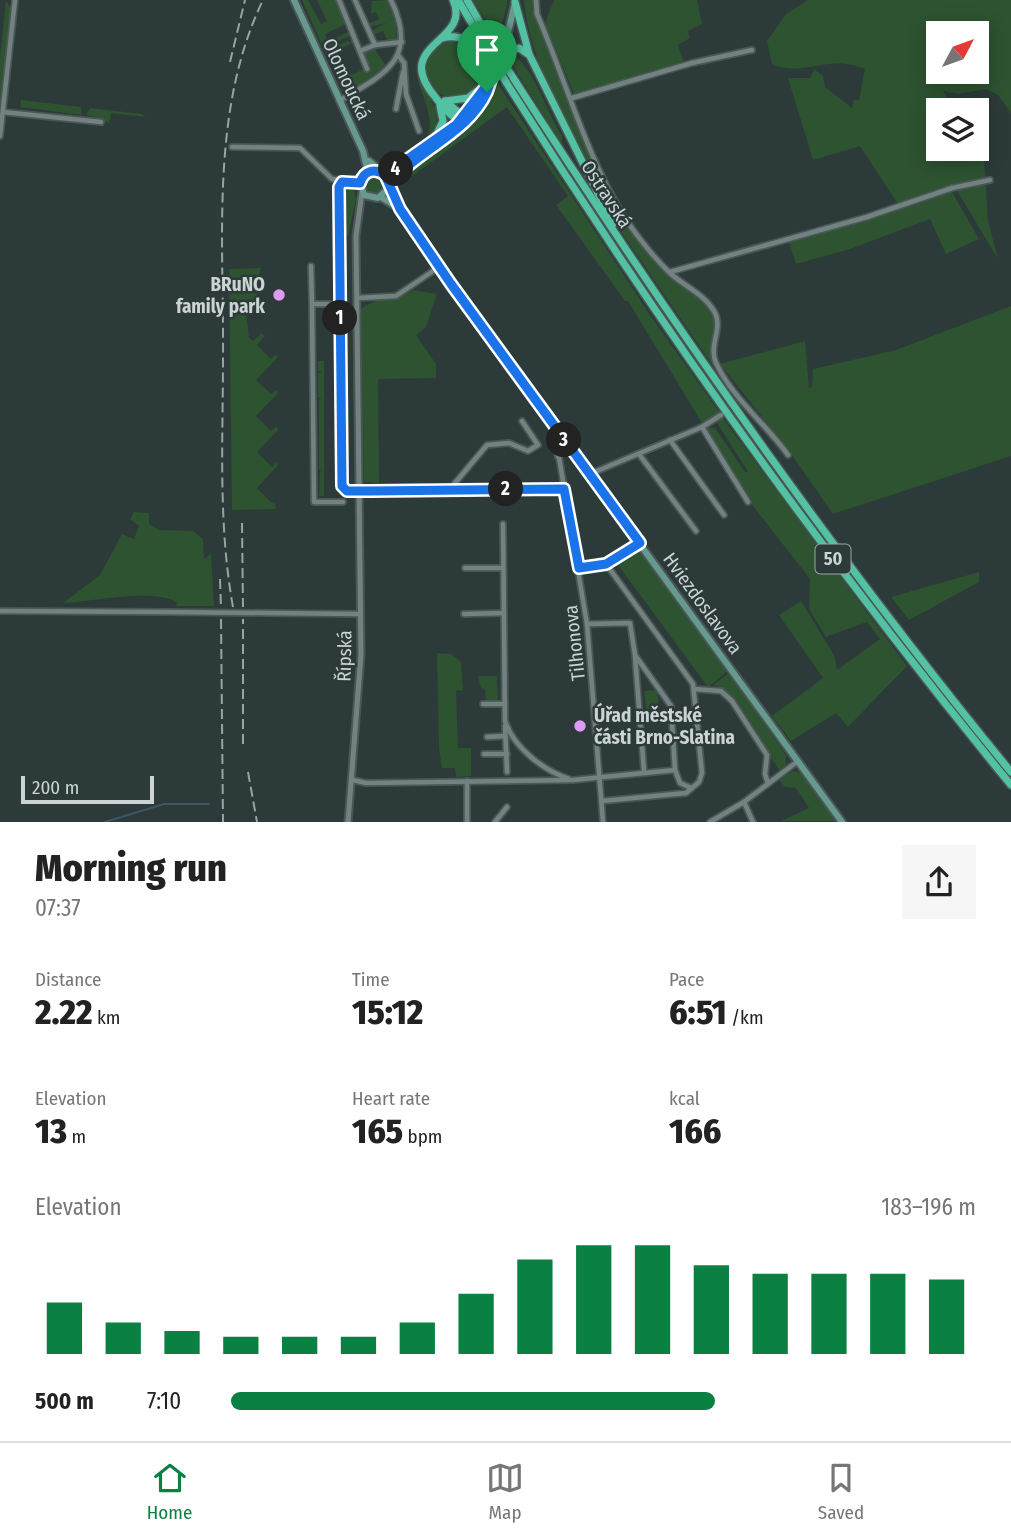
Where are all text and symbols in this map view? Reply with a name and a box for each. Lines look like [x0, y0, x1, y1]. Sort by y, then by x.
pin [457, 20, 517, 92]
north arrow [926, 21, 989, 84]
map controls [926, 21, 989, 161]
icon: arrive [468, 31, 506, 69]
street label: Olomoucká [318, 35, 375, 124]
button: layers [926, 98, 989, 161]
pin: 4 [378, 152, 414, 186]
street label: Ostravská [576, 156, 637, 232]
text: 4 [391, 157, 400, 180]
place label: BRuNO family park [176, 273, 265, 318]
marker: BRuNO family park [271, 287, 287, 303]
pin: 1 [322, 300, 358, 336]
text: 1 [335, 306, 344, 329]
pin: 3 [546, 422, 582, 458]
text: 3 [559, 428, 568, 451]
pin: 2 [489, 472, 524, 506]
text: 2 [501, 477, 510, 500]
road number: 50 [816, 544, 850, 574]
street label: Hviezdoslavova [658, 548, 747, 658]
street label: Tilhonova [559, 604, 590, 682]
street label: Řípská [333, 630, 356, 682]
place label: Úřad městské části Brno-Slatina [594, 702, 735, 749]
marker: Úřad městské části Brno-Slatina [572, 718, 588, 734]
scale bar [21, 772, 154, 804]
text: 200 m [32, 776, 79, 799]
text: Morning run [35, 845, 227, 891]
button: share [902, 845, 976, 919]
text: 07:37 [35, 894, 81, 922]
text: Distance [35, 968, 102, 991]
text: Time [352, 968, 390, 991]
text: Pace [669, 968, 704, 991]
text: 2.22 [35, 991, 92, 1033]
text: 15:12 [352, 991, 423, 1033]
text: 6:51 [669, 991, 727, 1033]
text: km [92, 1006, 120, 1029]
text: /km [727, 1006, 764, 1029]
text: Elevation [35, 1087, 107, 1110]
text: Heart rate [352, 1087, 430, 1110]
text: kcal [669, 1087, 700, 1110]
text: 13 [35, 1110, 67, 1152]
text: 165 [352, 1110, 403, 1152]
text: 166 [669, 1110, 721, 1152]
text: m [67, 1125, 86, 1148]
text: bpm [403, 1125, 442, 1148]
text: Elevation [35, 1193, 122, 1221]
text: 183–196 m [881, 1193, 976, 1221]
text: 500 m [35, 1387, 94, 1415]
text: 7:10 [147, 1387, 181, 1415]
tab: Home [147, 1459, 192, 1524]
tab: Map [486, 1459, 524, 1524]
tab: Saved [818, 1459, 864, 1524]

